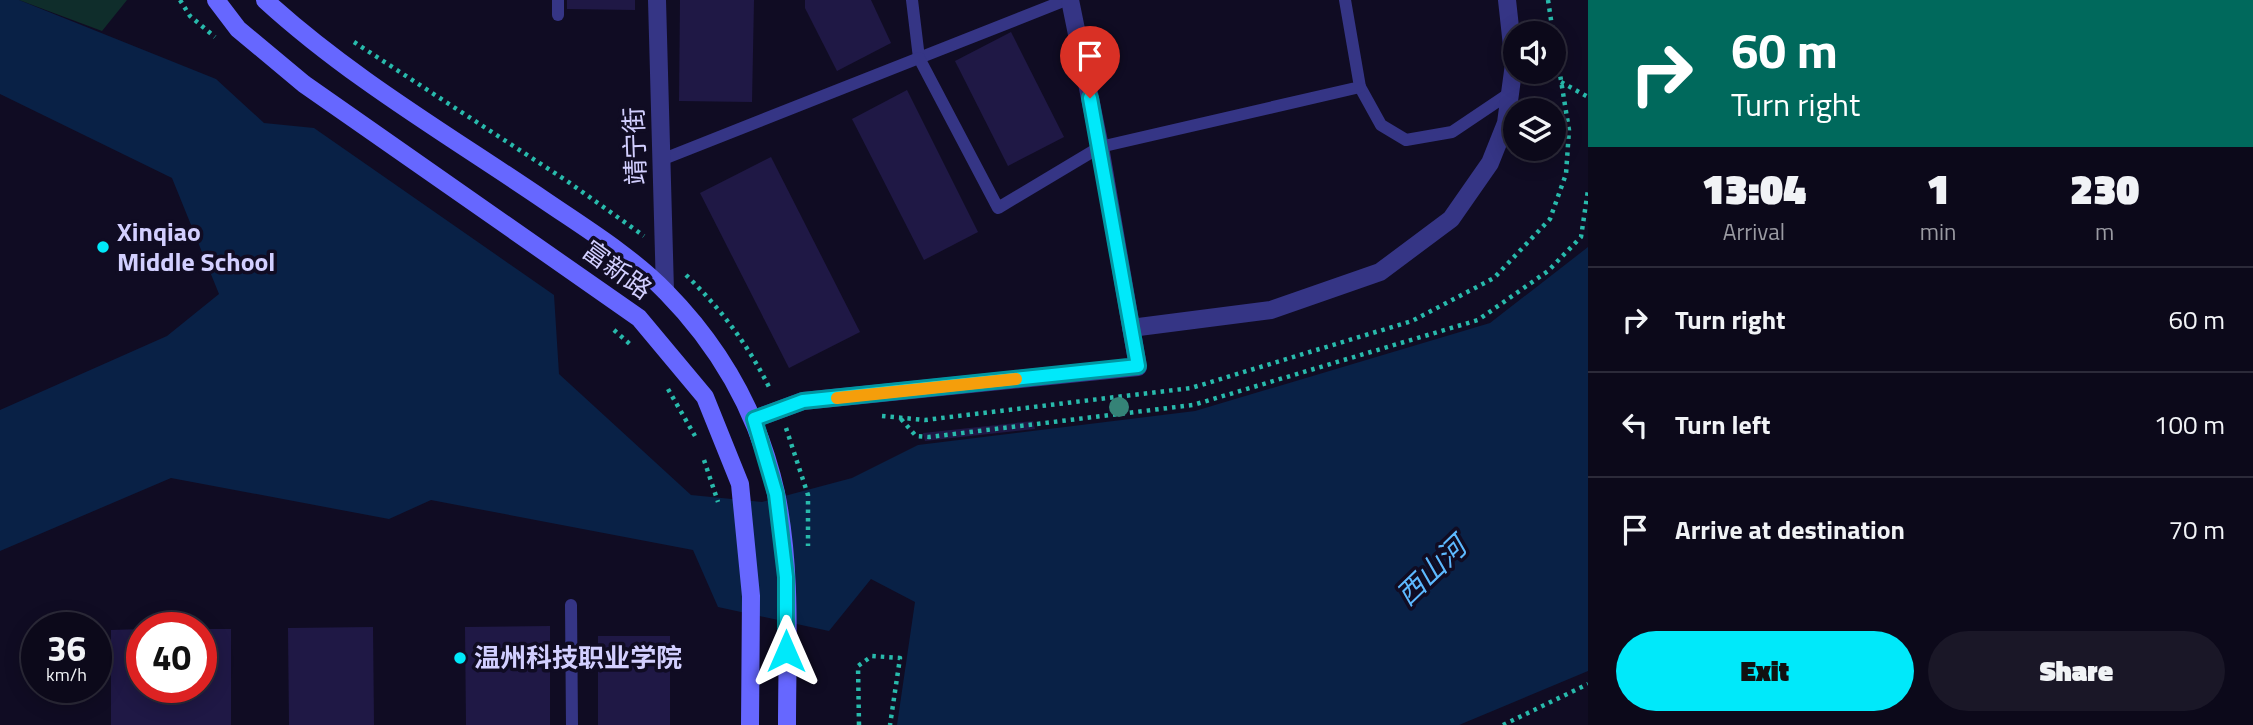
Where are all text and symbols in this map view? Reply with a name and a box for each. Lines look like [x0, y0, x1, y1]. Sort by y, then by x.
text: 60 m [1731, 12, 1838, 87]
map controls [1503, 21, 1566, 161]
button: sound [1503, 21, 1566, 84]
pin [1060, 26, 1120, 98]
icon: right [1616, 28, 1707, 119]
icon: arrive [1071, 37, 1109, 75]
text: Turn right [1731, 80, 1860, 128]
button: layers [1503, 98, 1566, 161]
street label: 靖宁街 [614, 106, 655, 186]
text: 13:04 [1702, 156, 1806, 220]
text: 1 [1927, 156, 1950, 220]
text: 230 [2070, 156, 2139, 220]
place label: Xinqiao Middle School [117, 212, 275, 281]
text: Arrival [1723, 214, 1785, 249]
text: min [1920, 214, 1956, 249]
text: m [2095, 214, 2114, 249]
street label: 富新路 [574, 231, 660, 308]
marker: Xinqiao Middle School [95, 239, 111, 255]
text: Turn right [1675, 300, 1786, 339]
text: 60 m [2168, 300, 2225, 339]
icon: right [1616, 301, 1654, 339]
text: Turn left [1675, 405, 1770, 444]
text: 100 m [2154, 405, 2225, 444]
icon: left [1616, 406, 1654, 444]
text: Arrive at destination [1675, 510, 1905, 549]
text: 70 m [2168, 510, 2225, 549]
icon: arrive [1616, 511, 1654, 549]
water label: 西山河 [1385, 523, 1479, 615]
speed limit sign: 40 [126, 612, 217, 703]
position arrow [749, 614, 823, 688]
text: 36 [47, 621, 86, 675]
button: Exit [1616, 631, 1914, 711]
button: Share [1928, 631, 2225, 711]
place label: 温州科技职业学院 [474, 638, 682, 677]
marker: 温州科技职业学院 [452, 650, 468, 666]
text: km/h [46, 661, 87, 688]

